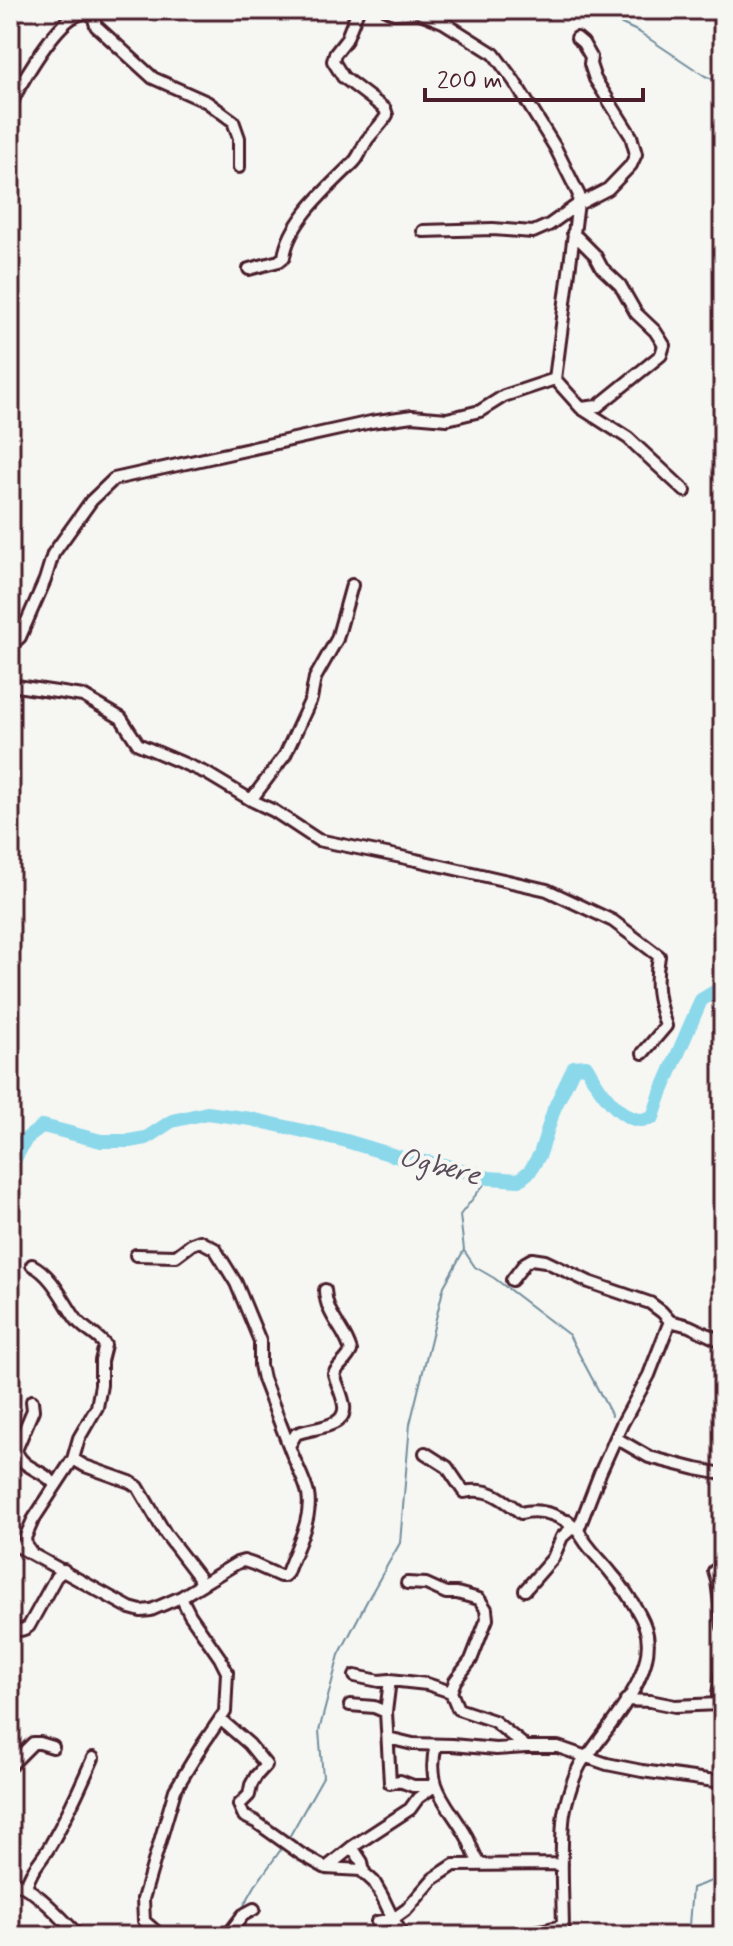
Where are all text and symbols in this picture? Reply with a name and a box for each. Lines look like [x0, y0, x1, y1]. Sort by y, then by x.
scale bar [425, 52, 643, 102]
text: 200 m [437, 66, 503, 97]
water label: Ogbere [395, 1139, 485, 1196]

